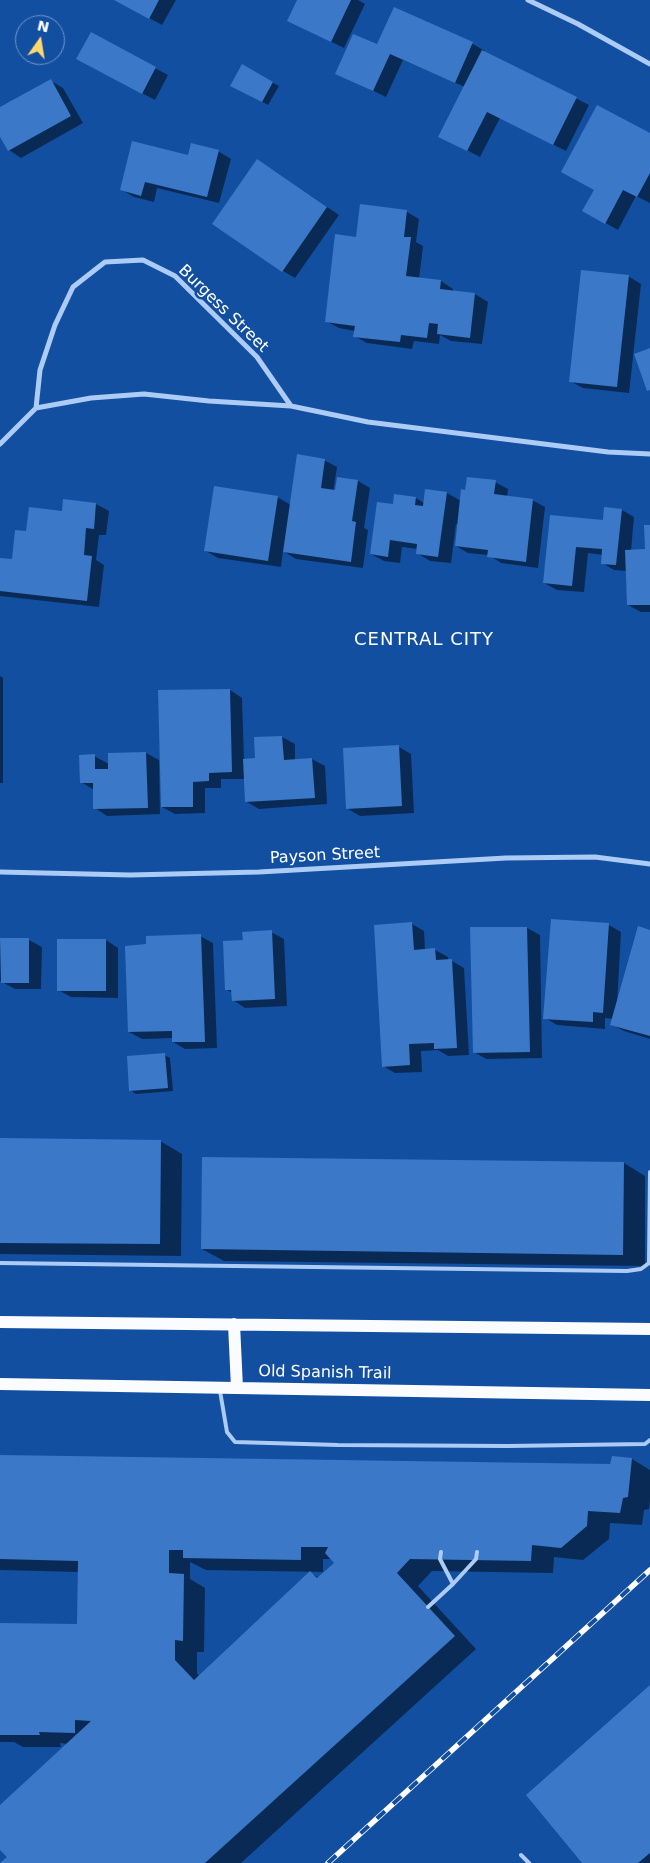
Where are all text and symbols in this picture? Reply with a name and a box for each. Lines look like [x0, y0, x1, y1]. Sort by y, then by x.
north arrow [15, 15, 65, 65]
text: N [36, 17, 51, 35]
street label: Burgess Street [174, 261, 272, 357]
district label: CENTRAL CITY [352, 629, 496, 651]
street label: Payson Street [269, 844, 381, 868]
street label: Old Spanish Trail [258, 1362, 392, 1384]

